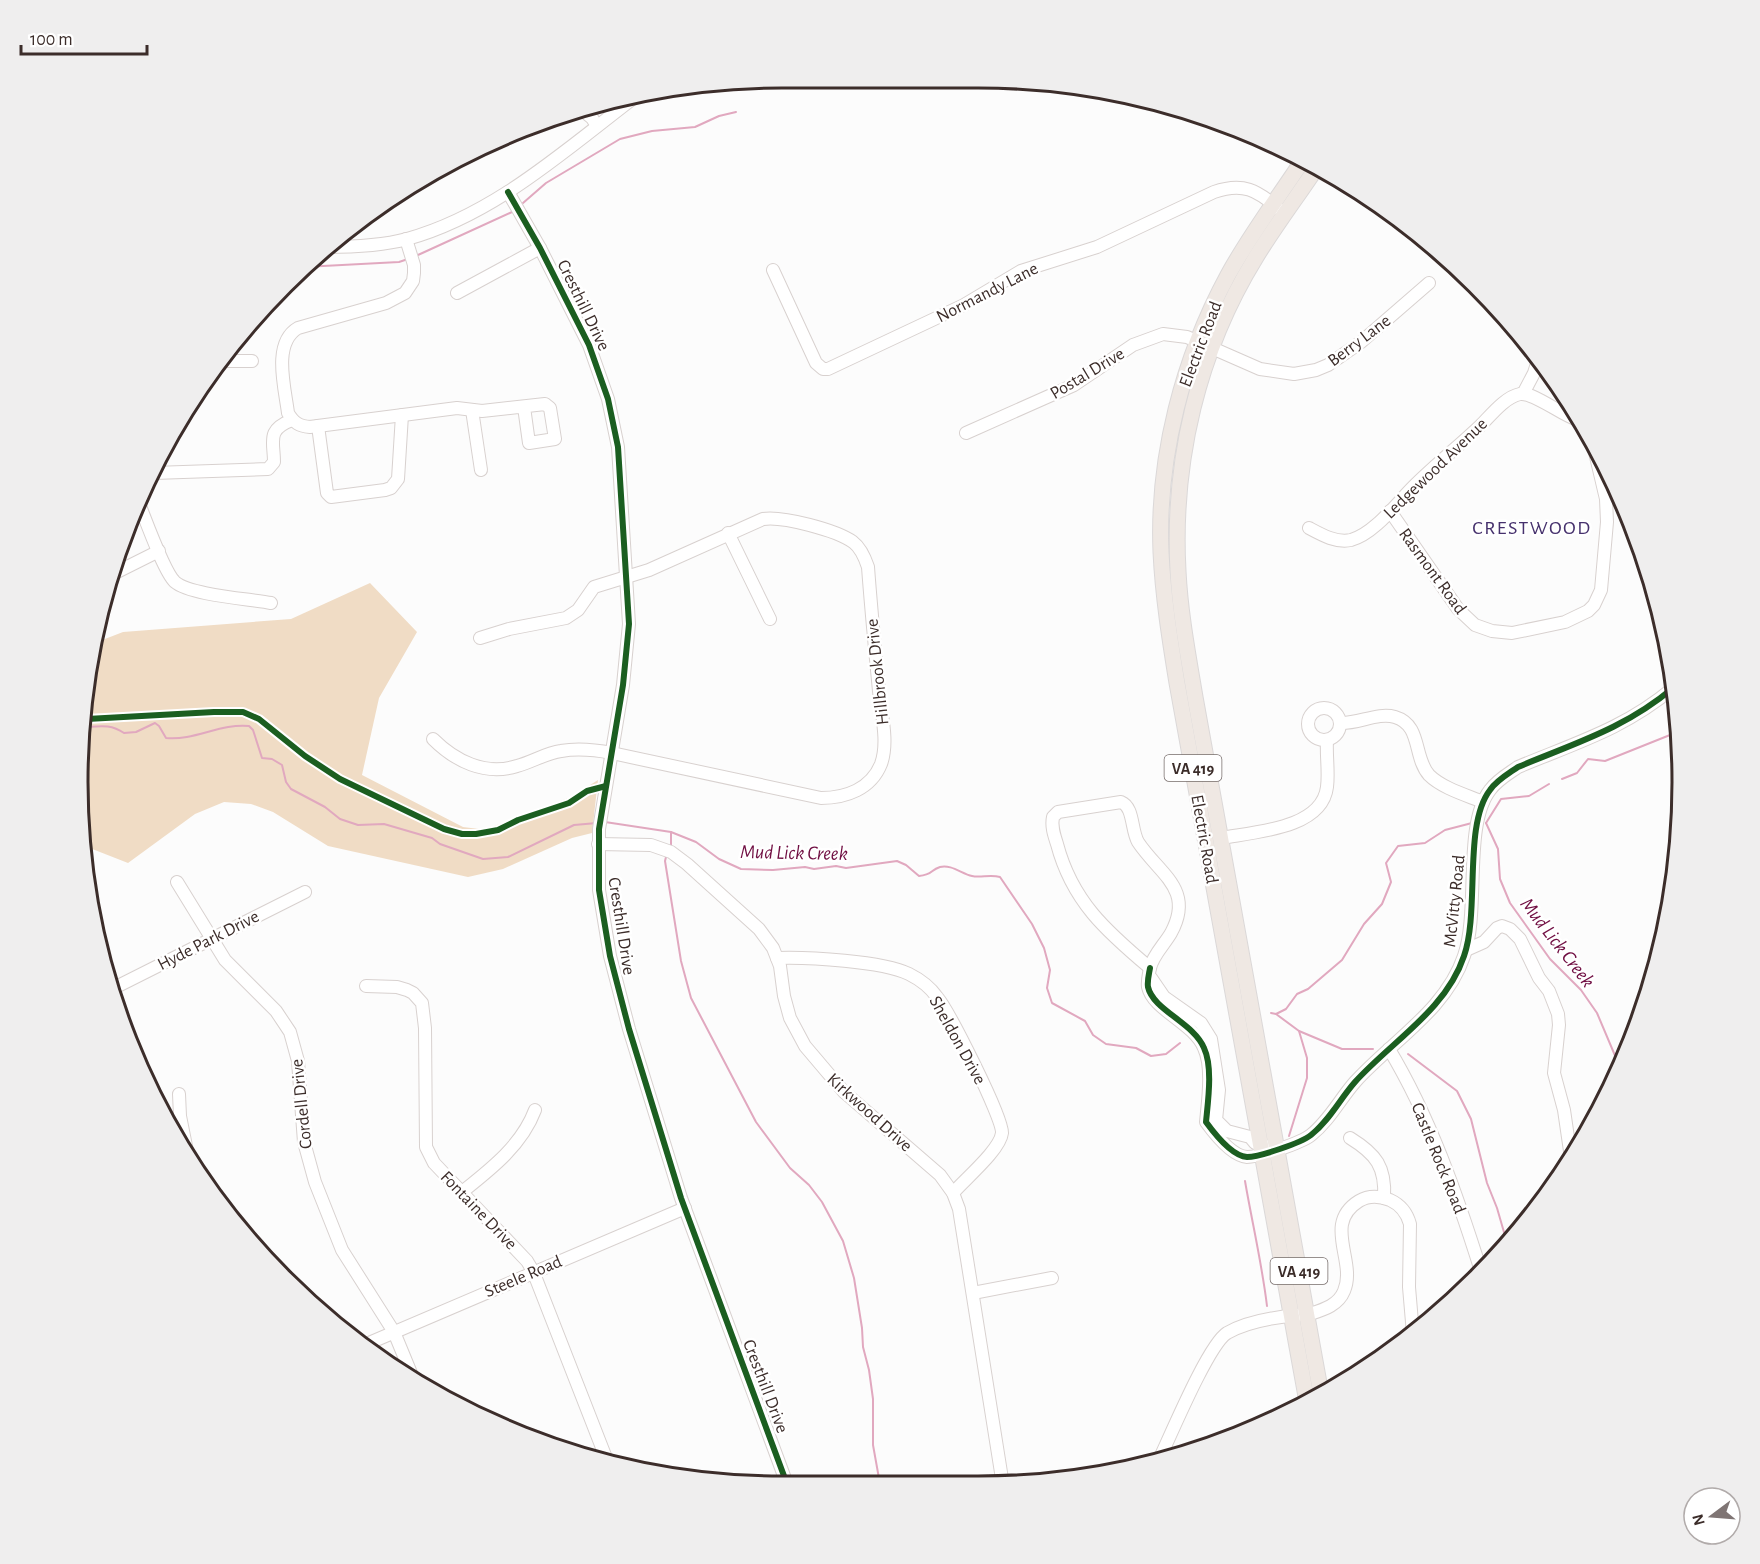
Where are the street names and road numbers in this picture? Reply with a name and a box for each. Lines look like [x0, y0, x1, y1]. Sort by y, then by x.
street label: Cresthill Drive [553, 257, 613, 354]
street label: Normandy Lane [934, 260, 1041, 326]
street label: Electric Road [1176, 299, 1225, 390]
street label: Berry Lane [1325, 311, 1394, 370]
street label: Postal Drive [1047, 345, 1128, 403]
street label: Ledgewood Avenue [1380, 415, 1491, 523]
street label: Rasmont Road [1395, 525, 1469, 618]
street label: Hillbrook Drive [863, 618, 893, 726]
road number: VA 419 [1164, 755, 1222, 781]
street label: Electric Road [1187, 793, 1221, 885]
street label: McVitty Road [1441, 854, 1469, 948]
street label: Cresthill Drive [604, 876, 638, 976]
street label: Hyde Park Drive [155, 908, 262, 974]
street label: Sheldon Drive [925, 993, 989, 1088]
street label: Cordell Drive [288, 1058, 316, 1150]
street label: Kirkwood Drive [823, 1070, 915, 1155]
street label: Castle Rock Road [1408, 1100, 1468, 1216]
street label: Fontaine Drive [437, 1168, 520, 1253]
street label: Steele Road [482, 1253, 565, 1301]
road number: VA 419 [1270, 1258, 1328, 1284]
street label: Cresthill Drive [739, 1337, 791, 1436]

